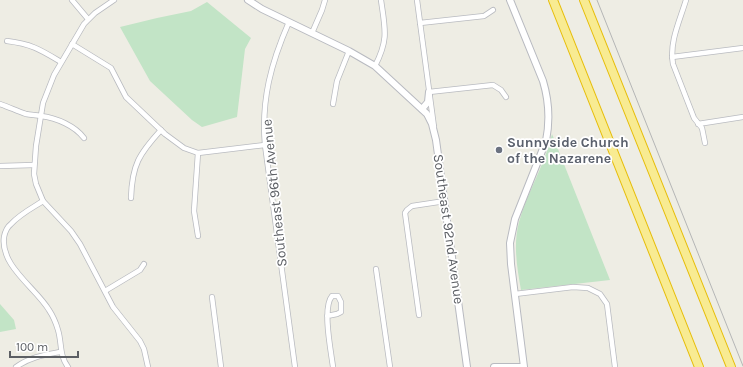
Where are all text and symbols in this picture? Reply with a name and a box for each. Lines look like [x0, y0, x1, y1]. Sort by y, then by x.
street label: Southeast 96th Avenue [258, 118, 291, 268]
place label: Sunnyside Church of the Nazarene [507, 134, 629, 167]
marker: Sunnyside Church of the Nazarene [494, 145, 504, 155]
street label: Southeast 92nd Avenue [430, 153, 467, 305]
scale bar [10, 333, 78, 359]
text: 100 m [16, 340, 48, 354]

